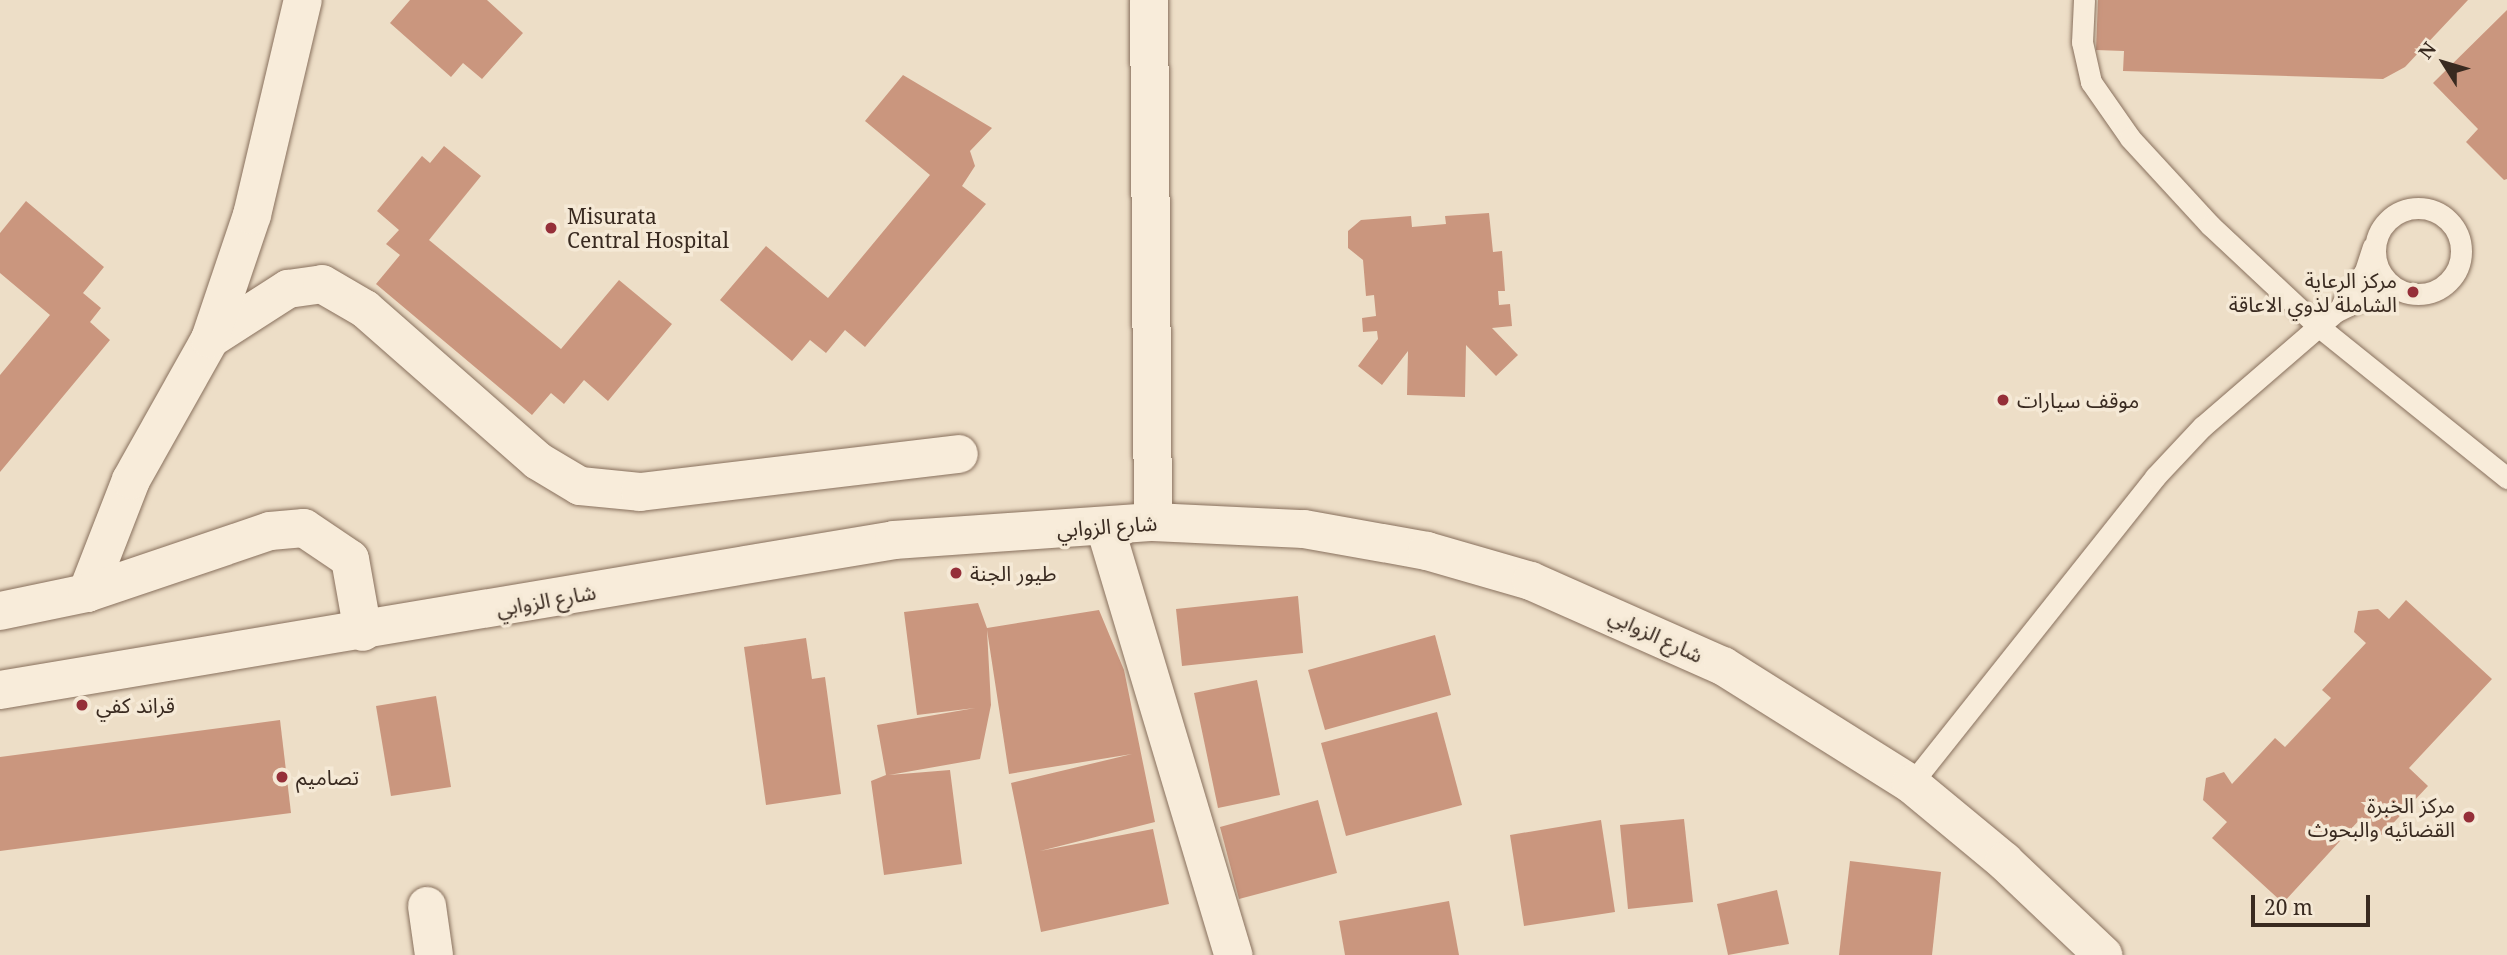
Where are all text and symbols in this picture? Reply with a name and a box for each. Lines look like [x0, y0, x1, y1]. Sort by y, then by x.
north arrow [2409, 28, 2479, 98]
text: N [2412, 37, 2442, 64]
place label: Misurata Central Hospital [567, 203, 729, 253]
marker: Misurata Central Hospital [541, 218, 561, 238]
place label: مركز الرعاية الشاملة لذوي الاعاقة [2229, 267, 2397, 317]
marker: مركز الرعاية الشاملة لذوي الاعاقة [2403, 282, 2423, 302]
place label: موقف سيارات [2017, 387, 2139, 413]
marker: موقف سيارات [1995, 392, 2011, 408]
street label: شارع الزوابي [1056, 510, 1158, 542]
place label: طيور الجنة [970, 560, 1056, 586]
marker: طيور الجنة [948, 565, 964, 581]
street label: شارع الزوابي [494, 579, 598, 621]
street label: شارع الزوابي [1605, 602, 1707, 668]
place label: قراند كفي [96, 692, 175, 718]
marker: قراند كفي [74, 697, 90, 713]
place label: تصاميم [296, 764, 359, 790]
marker: تصاميم [274, 769, 290, 785]
place label: مركز الخبرة القضائيه والبحوث [2308, 792, 2455, 842]
marker: مركز الخبرة القضائيه والبحوث [2461, 809, 2477, 825]
scale bar [2255, 881, 2374, 925]
text: 20 m [2264, 893, 2313, 921]

